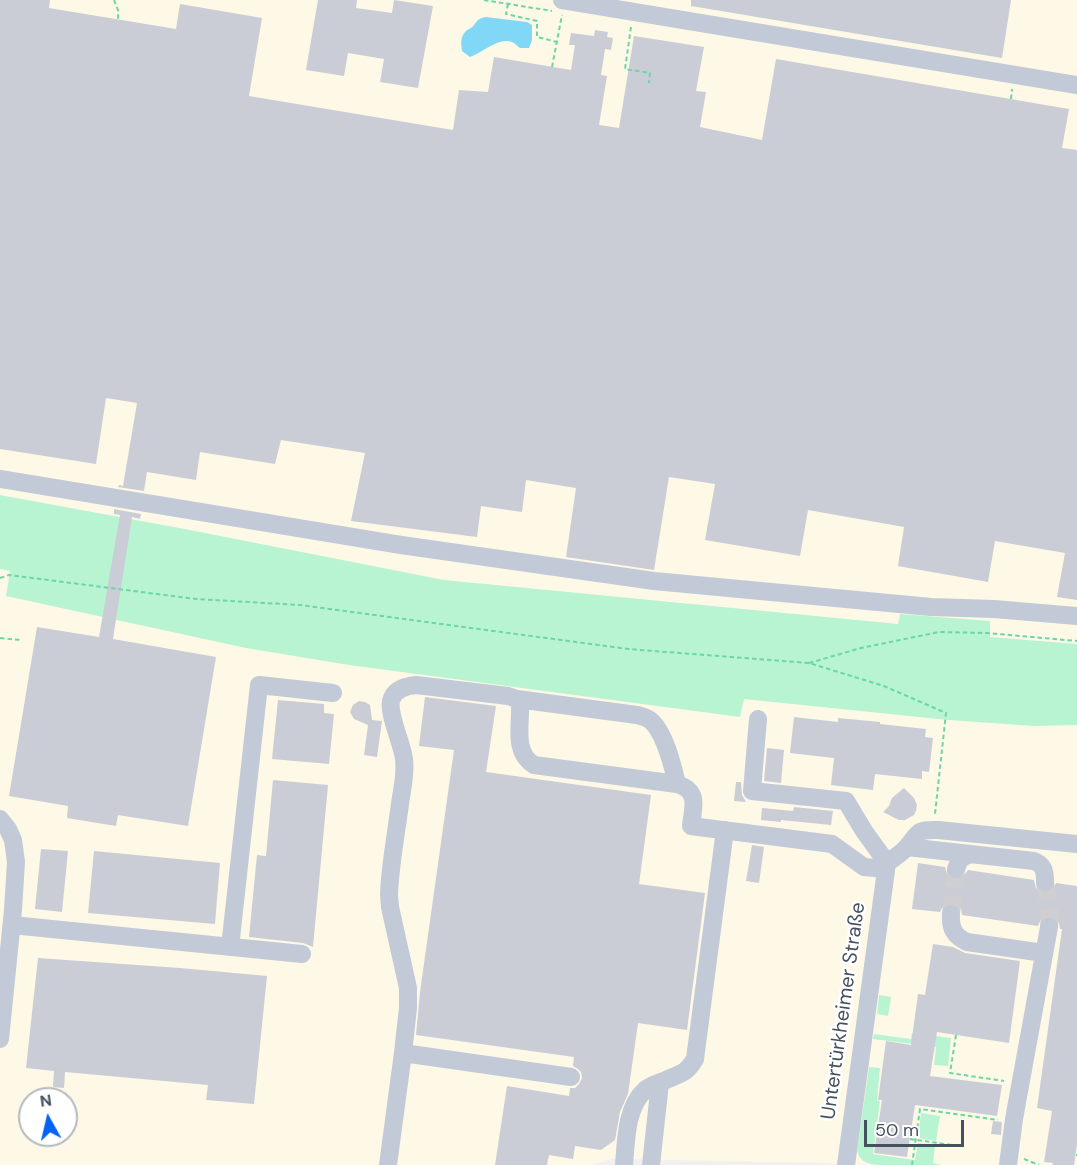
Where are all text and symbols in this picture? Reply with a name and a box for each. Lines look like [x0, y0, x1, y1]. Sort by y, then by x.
street label: Untertürkheimer Straße [817, 901, 871, 1121]
north arrow [18, 1087, 78, 1147]
text: N [38, 1089, 53, 1112]
scale bar [867, 1108, 968, 1146]
text: 50 m [875, 1118, 919, 1142]

